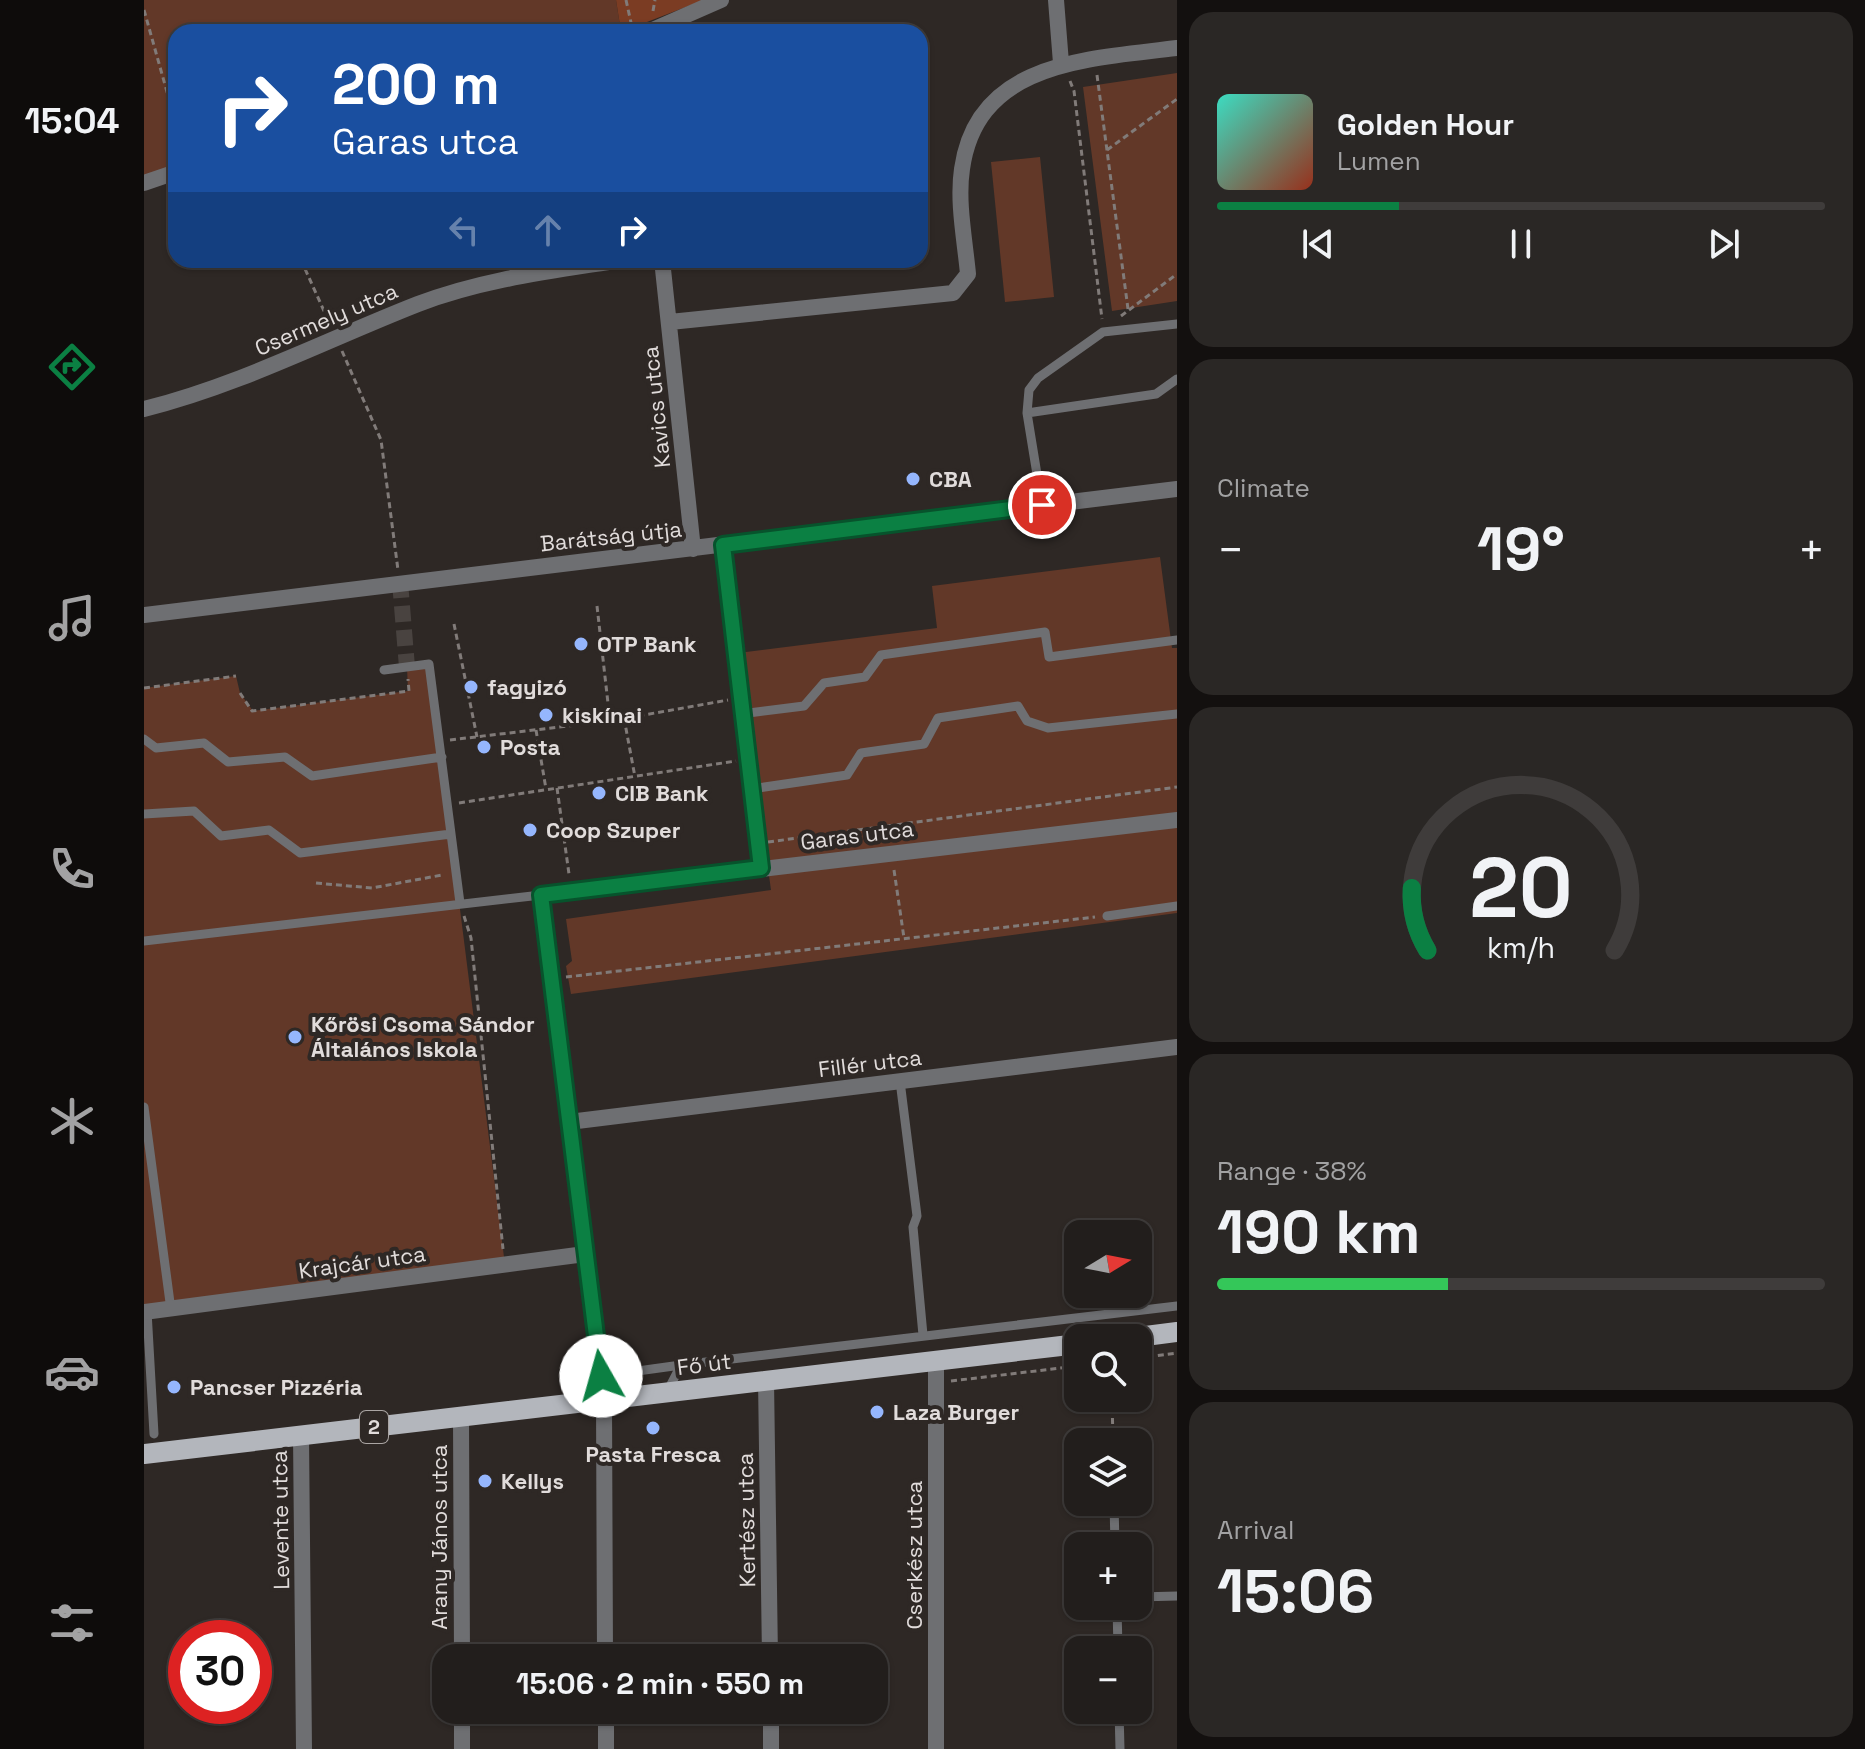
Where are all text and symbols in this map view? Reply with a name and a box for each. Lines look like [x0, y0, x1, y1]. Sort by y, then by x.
text: 200 m [332, 49, 500, 120]
icon: right [200, 56, 304, 160]
text: 15:04 [25, 98, 119, 144]
text: Golden Hour [1337, 105, 1514, 144]
text: Garas utca [332, 119, 518, 165]
text: Lumen [1337, 144, 1421, 178]
icon: left [442, 208, 486, 252]
icon: ahead [526, 208, 570, 252]
icon: right [610, 208, 654, 252]
icon: previous [1296, 222, 1340, 266]
icon: pause [1499, 222, 1543, 266]
icon: next [1702, 222, 1746, 266]
street label: Csermely utca [250, 276, 402, 362]
icon: directions [44, 339, 100, 395]
street label: Kavics utca [636, 344, 676, 469]
place label: CBA [929, 465, 972, 493]
marker: CBA [904, 470, 922, 488]
pin [1008, 471, 1076, 539]
text: Climate [1217, 471, 1310, 505]
icon: arrive [1020, 483, 1064, 527]
text: 19° [1477, 511, 1565, 588]
street label: Barátság útja [539, 515, 684, 557]
text: − [1217, 522, 1244, 578]
text: + [1798, 522, 1825, 578]
icon: music [44, 590, 100, 646]
place label: OTP Bank [597, 630, 697, 658]
marker: OTP Bank [572, 635, 590, 653]
place label: fagyizó [487, 673, 567, 701]
marker: fagyizó [462, 678, 480, 696]
place label: kiskínai [562, 701, 642, 729]
marker: kiskínai [537, 706, 555, 724]
place label: Posta [500, 733, 561, 761]
marker: Posta [475, 738, 493, 756]
place label: CIB Bank [615, 779, 709, 807]
marker: CIB Bank [590, 784, 608, 802]
street label: Garas utca [799, 814, 916, 856]
place label: Coop Szuper [546, 816, 681, 844]
marker: Coop Szuper [521, 821, 539, 839]
text: 20 [1469, 834, 1573, 940]
icon: phone [44, 841, 100, 897]
text: km/h [1487, 930, 1555, 966]
place label: Kőrösi Csoma Sándor Általános Iskola [311, 1010, 535, 1063]
marker: Kőrösi Csoma Sándor Általános Iskola [286, 1028, 304, 1046]
street label: Fillér utca [817, 1043, 924, 1083]
icon: climate [44, 1093, 100, 1149]
text: Range · 38% [1217, 1154, 1367, 1188]
text: 190 km [1217, 1194, 1420, 1271]
north arrow [1064, 1220, 1152, 1308]
map controls [1064, 1220, 1152, 1724]
street label: Krajcár utca [297, 1239, 428, 1285]
button: search [1064, 1324, 1152, 1412]
position arrow [559, 1334, 643, 1418]
icon: car [44, 1344, 100, 1400]
street label: Fő út [675, 1347, 733, 1381]
place label: Pancser Pizzéria [190, 1373, 363, 1401]
marker: Pancser Pizzéria [165, 1378, 183, 1396]
place label: Laza Burger [893, 1398, 1020, 1426]
marker: Laza Burger [868, 1403, 886, 1421]
road number: 2 [360, 1411, 388, 1443]
marker: Pasta Fresca [644, 1419, 662, 1437]
button: layers [1064, 1428, 1152, 1516]
place label: Pasta Fresca [585, 1440, 721, 1468]
street label: Arany János utca [425, 1444, 453, 1630]
street label: Levente utca [265, 1450, 295, 1590]
street label: Kertész utca [731, 1452, 761, 1588]
place label: Kellys [501, 1467, 564, 1495]
marker: Kellys [476, 1472, 494, 1490]
street label: Cserkész utca [900, 1480, 928, 1630]
text: Arrival [1217, 1513, 1294, 1547]
button: + [1064, 1532, 1152, 1620]
text: 15:06 [1217, 1553, 1374, 1630]
icon: filters [44, 1595, 100, 1651]
speed limit sign: 30 [168, 1620, 272, 1724]
button: − [1064, 1636, 1152, 1724]
text: 15:06 · 2 min · 550 m [516, 1664, 804, 1703]

